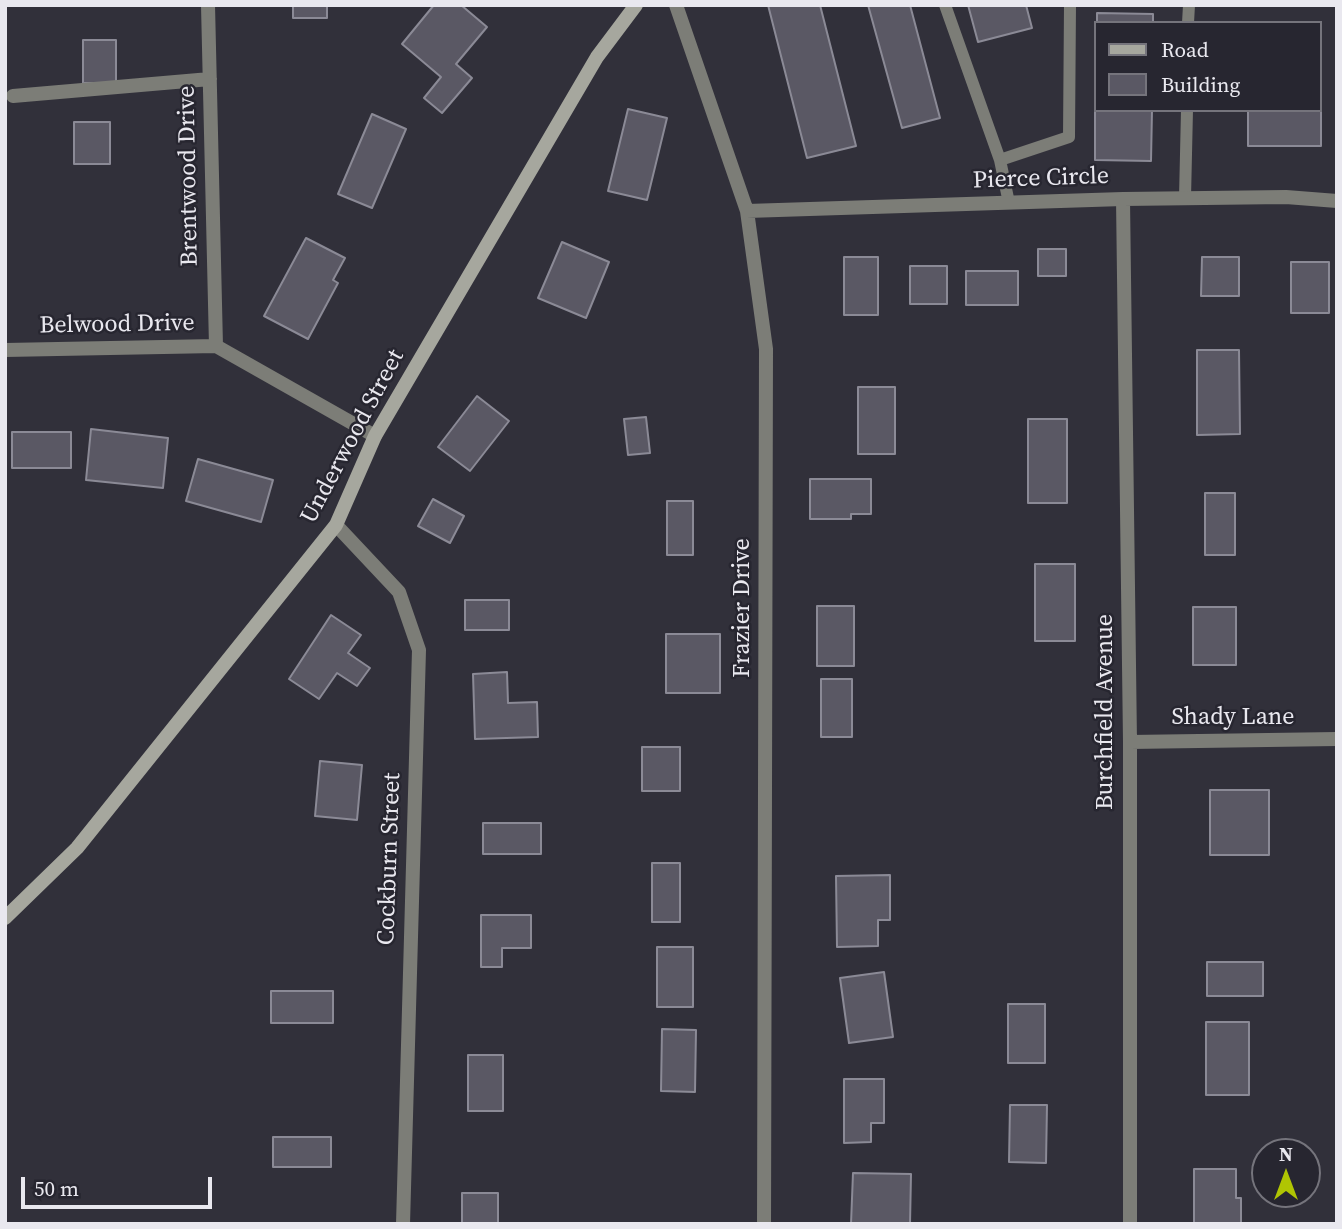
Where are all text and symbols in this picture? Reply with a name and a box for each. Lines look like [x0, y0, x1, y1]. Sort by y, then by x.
legend [1094, 21, 1321, 112]
text: Road [1161, 35, 1209, 64]
text: Building [1161, 70, 1240, 99]
street label: Brentwood Drive [173, 85, 205, 267]
street label: Pierce Circle [972, 162, 1110, 196]
street label: Belwood Drive [39, 309, 195, 341]
street label: Underwood Street [295, 345, 411, 529]
street label: Frazier Drive [729, 538, 757, 678]
street label: Burchfield Avenue [1092, 614, 1120, 810]
street label: Shady Lane [1171, 704, 1295, 732]
street label: Cockburn Street [373, 772, 407, 946]
north arrow [1251, 1138, 1321, 1208]
text: N [1279, 1141, 1293, 1167]
scale bar [24, 1162, 215, 1206]
text: 50 m [34, 1174, 79, 1203]

